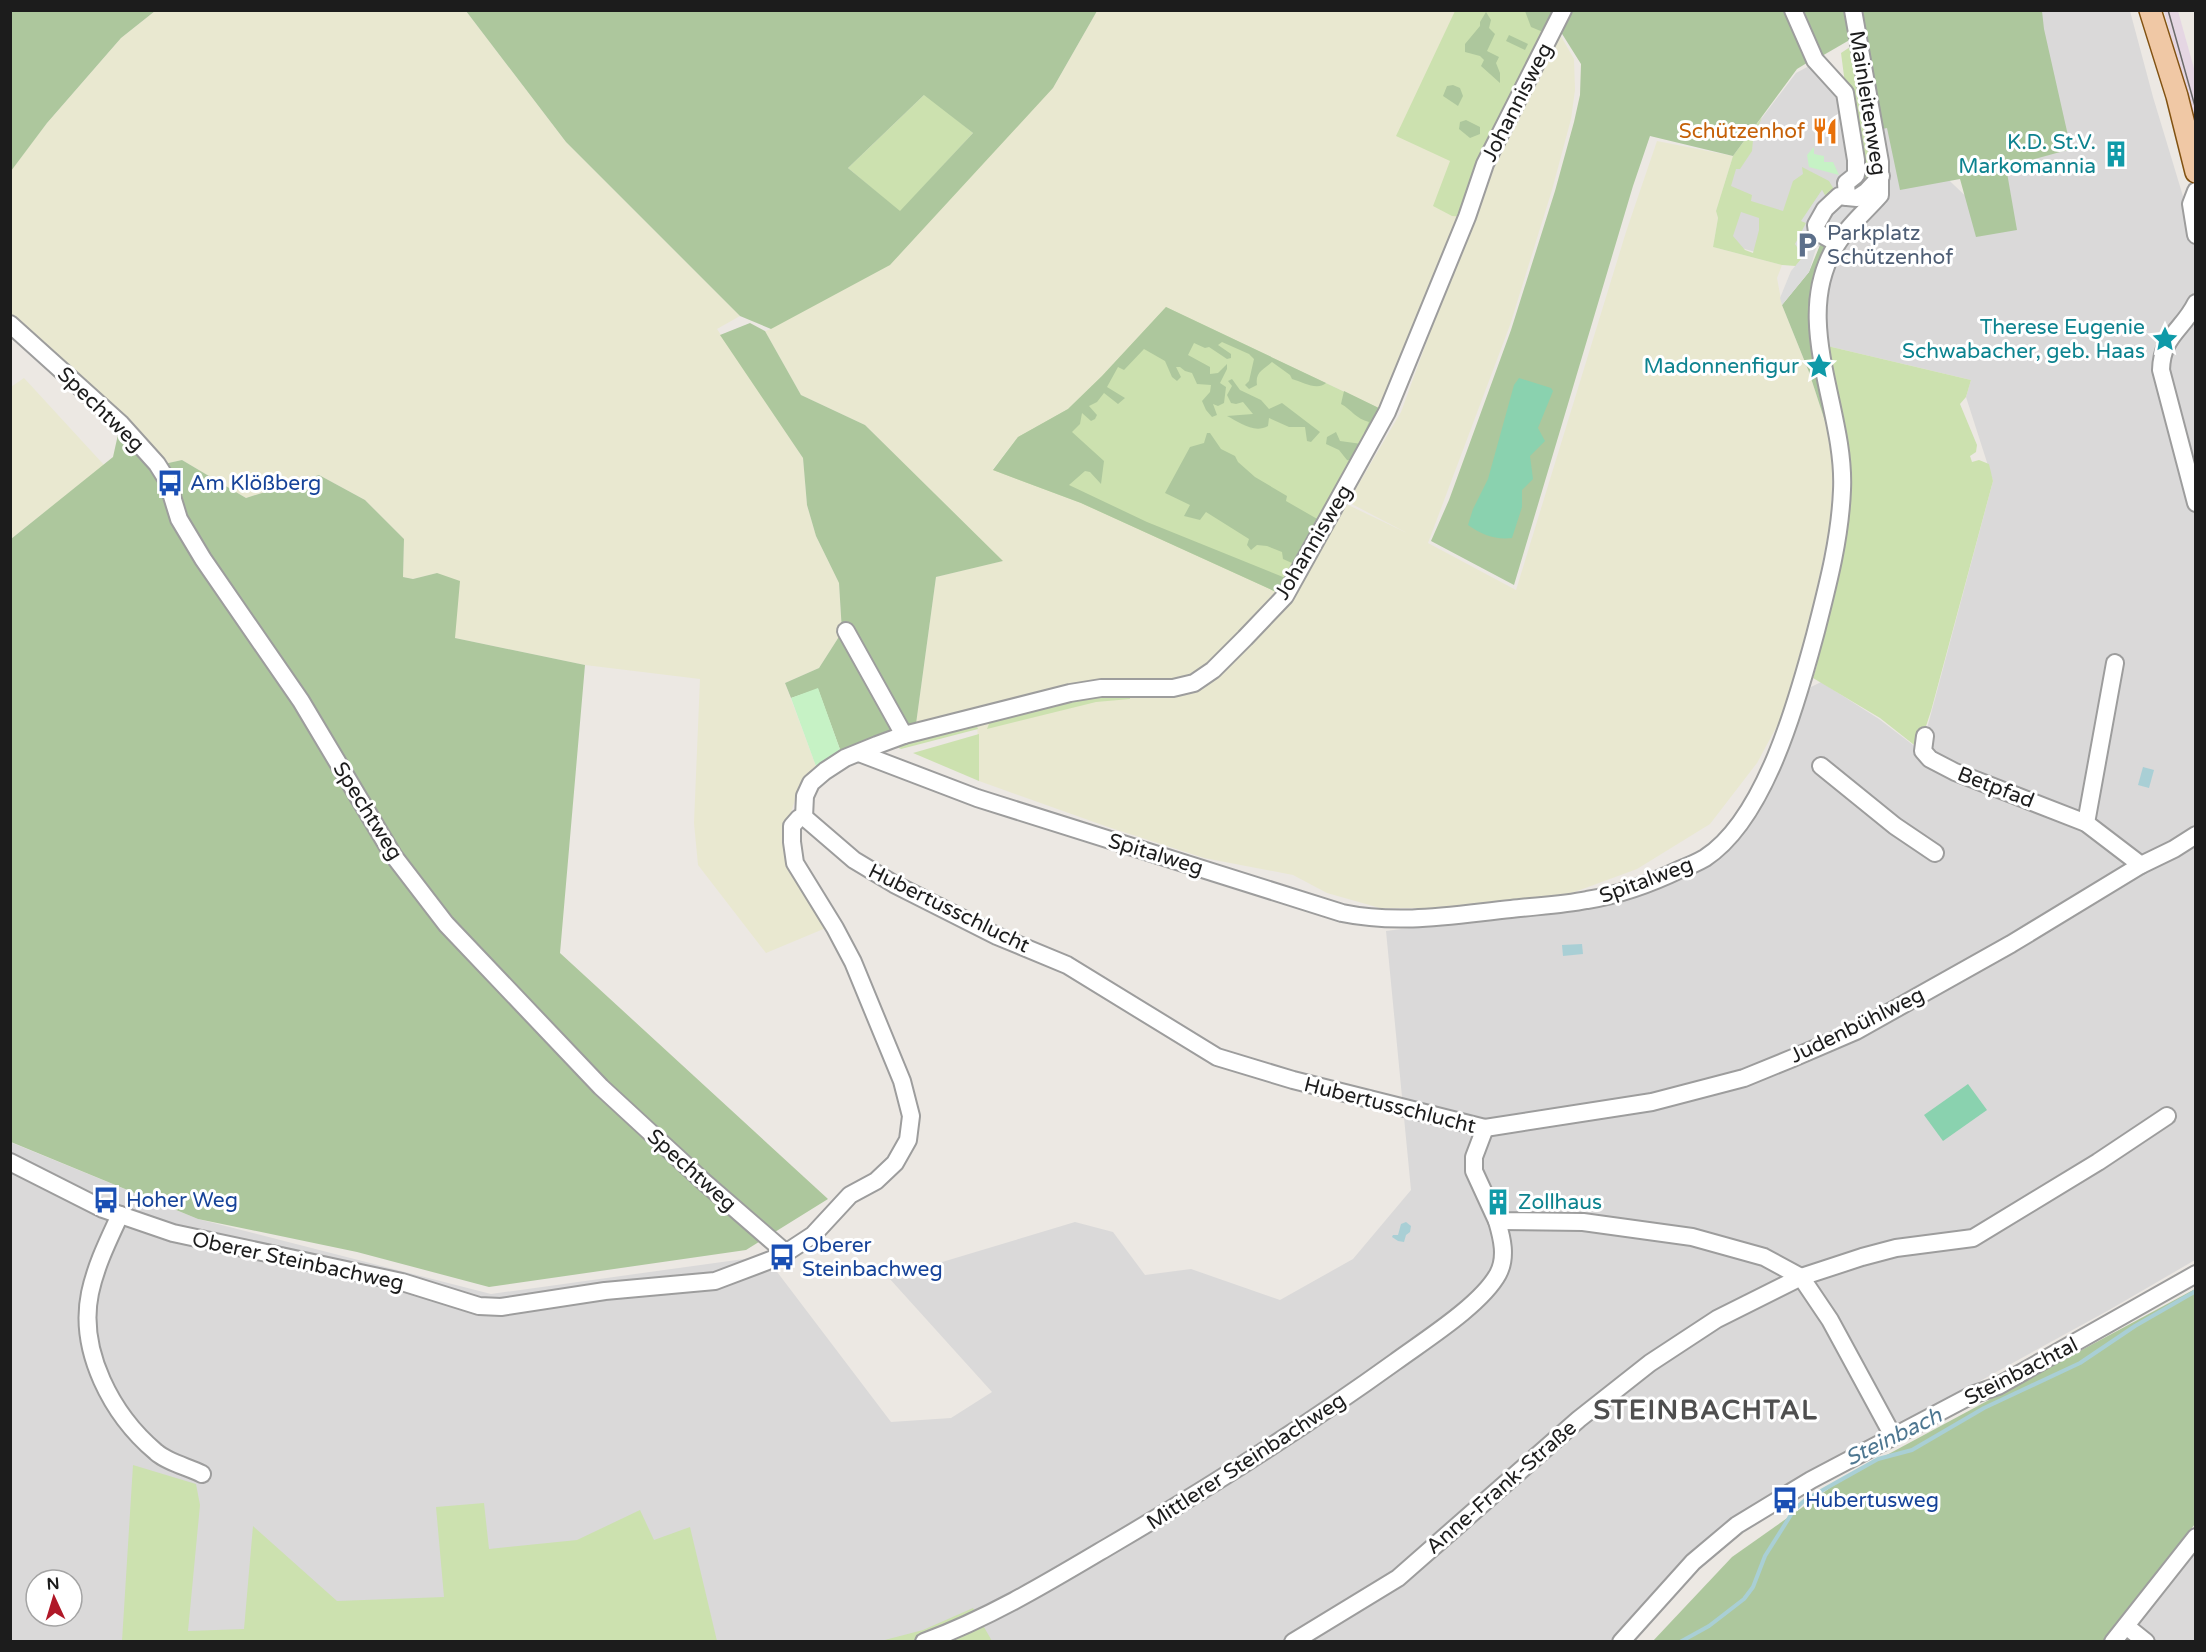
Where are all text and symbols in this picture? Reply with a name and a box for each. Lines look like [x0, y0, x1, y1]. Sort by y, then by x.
street label: Mainleitenweg [1844, 29, 1891, 177]
street label: Johannisweg [1477, 39, 1558, 166]
restaurant icon: Schützenhof [1810, 116, 1840, 146]
place label: Schützenhof [1679, 119, 1805, 144]
place label: K.D. St.V. Markomannia [1958, 130, 2096, 179]
building icon: K.D. St.V. Markomannia [2101, 139, 2131, 169]
place label: Parkplatz Schützenhof [1827, 221, 1953, 270]
parking icon: Parkplatz Schützenhof [1792, 230, 1822, 260]
place label: Therese Eugenie Schwabacher, geb. Haas [1902, 315, 2145, 364]
place icon: Therese Eugenie Schwabacher, geb. Haas [2150, 324, 2180, 354]
place icon: Madonnenfigur [1804, 351, 1834, 381]
place label: Madonnenfigur [1643, 354, 1799, 379]
street label: Spechtweg [52, 362, 149, 457]
bus stop icon: Am Klößberg [155, 468, 185, 498]
place label: Am Klößberg [190, 471, 321, 496]
street label: Johannisweg [1269, 480, 1358, 604]
street label: Spechtweg [328, 757, 408, 865]
street label: Betpfad [1954, 761, 2038, 814]
street label: Spitalweg [1105, 828, 1206, 881]
street label: Spitalweg [1596, 852, 1696, 909]
street label: Hubertusschlucht [864, 859, 1033, 958]
street label: Judenbühlweg [1786, 982, 1928, 1069]
street label: Hubertusschlucht [1301, 1072, 1478, 1139]
street label: Spechtweg [642, 1124, 741, 1217]
bus stop icon: Hoher Weg [91, 1185, 121, 1215]
building icon: Zollhaus [1483, 1187, 1513, 1217]
place label: Hoher Weg [126, 1188, 238, 1213]
place label: Zollhaus [1518, 1190, 1602, 1215]
street label: Oberer Steinbachweg [190, 1227, 406, 1296]
place label: Oberer Steinbachweg [802, 1233, 943, 1282]
bus stop icon: Oberer Steinbachweg [767, 1242, 797, 1272]
street label: Steinbachtal [1960, 1332, 2082, 1411]
street label: Mittlerer Steinbachweg [1142, 1388, 1350, 1535]
district label: STEINBACHTAL [1594, 1394, 1818, 1427]
water label: Steinbach [1841, 1402, 1946, 1471]
street label: Anne-Frank-Straße [1421, 1415, 1582, 1559]
bus stop icon: Hubertusweg [1770, 1485, 1800, 1515]
place label: Hubertusweg [1805, 1488, 1939, 1513]
north arrow [24, 1568, 84, 1628]
text: N [46, 1574, 60, 1594]

